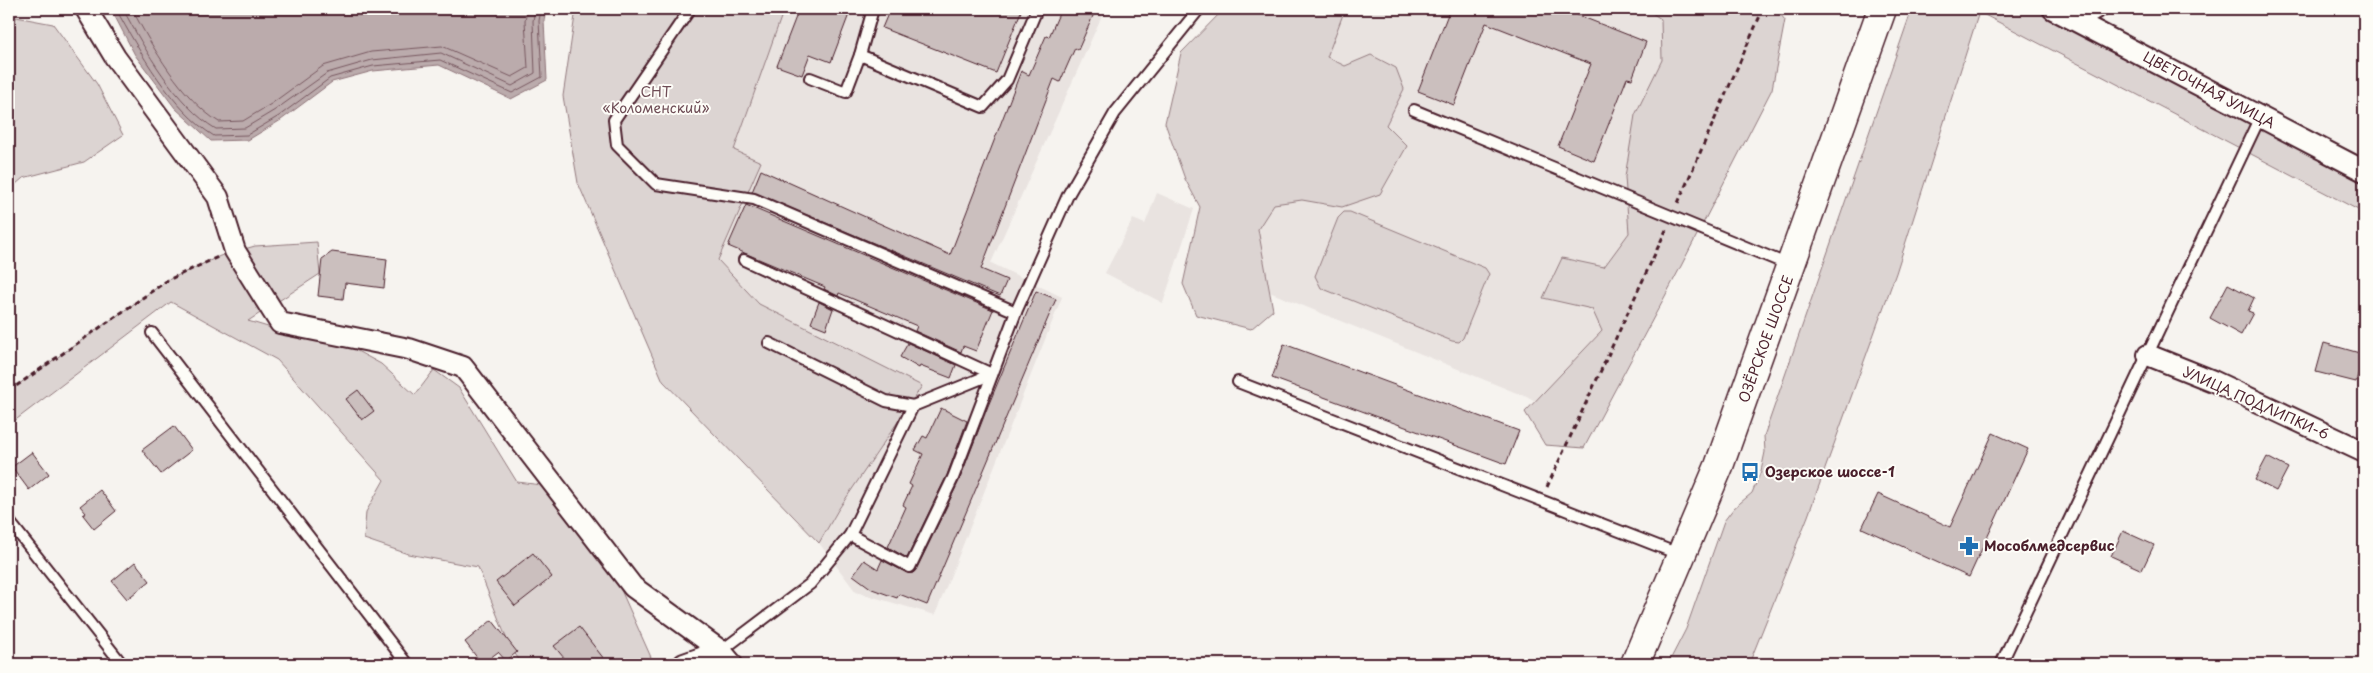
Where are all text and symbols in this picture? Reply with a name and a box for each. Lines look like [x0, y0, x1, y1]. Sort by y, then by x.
street label: ЦВЕТОЧНАЯ УЛИЦА [2140, 46, 2279, 133]
park label: СНТ «Коломенский» [602, 81, 710, 118]
street label: ОЗЁРСКОЕ ШОССЕ [1733, 272, 1798, 405]
street label: УЛИЦА ПОДЛИПКИ-6 [2180, 361, 2333, 444]
bus stop icon: Озерское шоссе-1 [1739, 461, 1761, 483]
place label: Озерское шоссе-1 [1765, 461, 1895, 482]
pharmacy icon: Мособлмедсервис [1958, 535, 1980, 557]
place label: Мособлмедсервис [1984, 535, 2115, 556]

